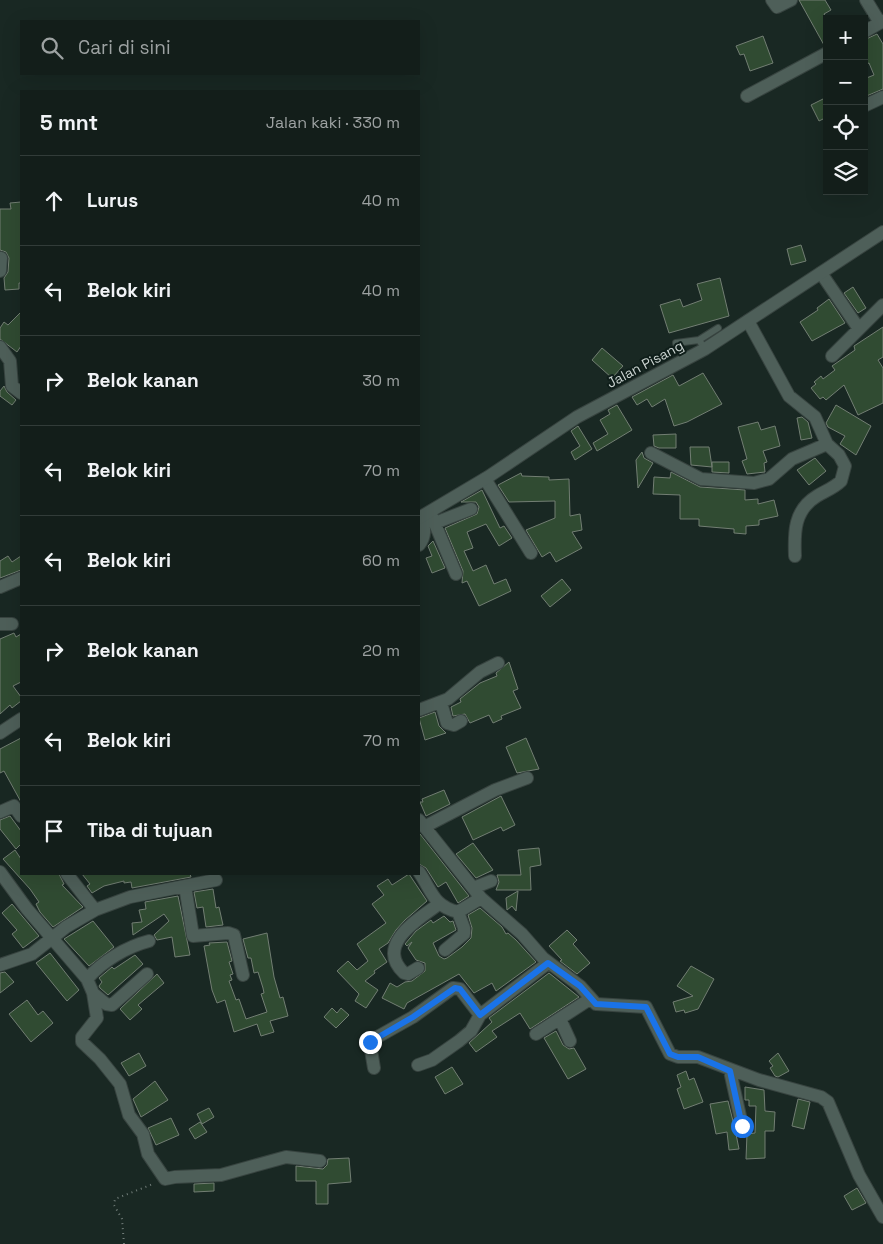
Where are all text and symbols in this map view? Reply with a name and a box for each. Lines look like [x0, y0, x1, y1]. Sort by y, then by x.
map controls [823, 15, 868, 195]
button: + [823, 15, 868, 60]
search box [20, 20, 420, 75]
icon: search [38, 34, 66, 62]
text: Cari di sini [78, 35, 171, 60]
button: − [823, 60, 868, 105]
button: locate [823, 105, 868, 150]
text: 5 mnt [40, 109, 98, 136]
text: Jalan kaki · 330 m [266, 112, 400, 133]
button: layers [823, 150, 868, 195]
icon: ahead [40, 187, 68, 215]
text: Lurus [87, 188, 138, 213]
text: 40 m [362, 190, 400, 211]
icon: left [40, 277, 68, 305]
text: Belok kiri [87, 278, 171, 303]
text: 40 m [362, 280, 400, 301]
street label: Jalan Pisang [603, 336, 687, 392]
icon: right [40, 367, 68, 395]
text: Belok kanan [87, 368, 199, 393]
text: 30 m [362, 370, 400, 391]
icon: left [40, 457, 68, 485]
text: Belok kiri [87, 458, 171, 483]
text: 70 m [363, 460, 400, 481]
icon: left [40, 547, 68, 575]
text: Belok kiri [87, 548, 171, 573]
text: 60 m [362, 550, 400, 571]
icon: right [40, 637, 68, 665]
text: Belok kanan [87, 638, 199, 663]
text: 20 m [362, 640, 400, 661]
icon: left [40, 727, 68, 755]
text: Belok kiri [87, 728, 171, 753]
text: 70 m [363, 730, 400, 751]
icon: arrive [40, 817, 68, 845]
text: Tiba di tujuan [87, 818, 213, 843]
route end [359, 1031, 382, 1054]
route start [731, 1115, 754, 1138]

